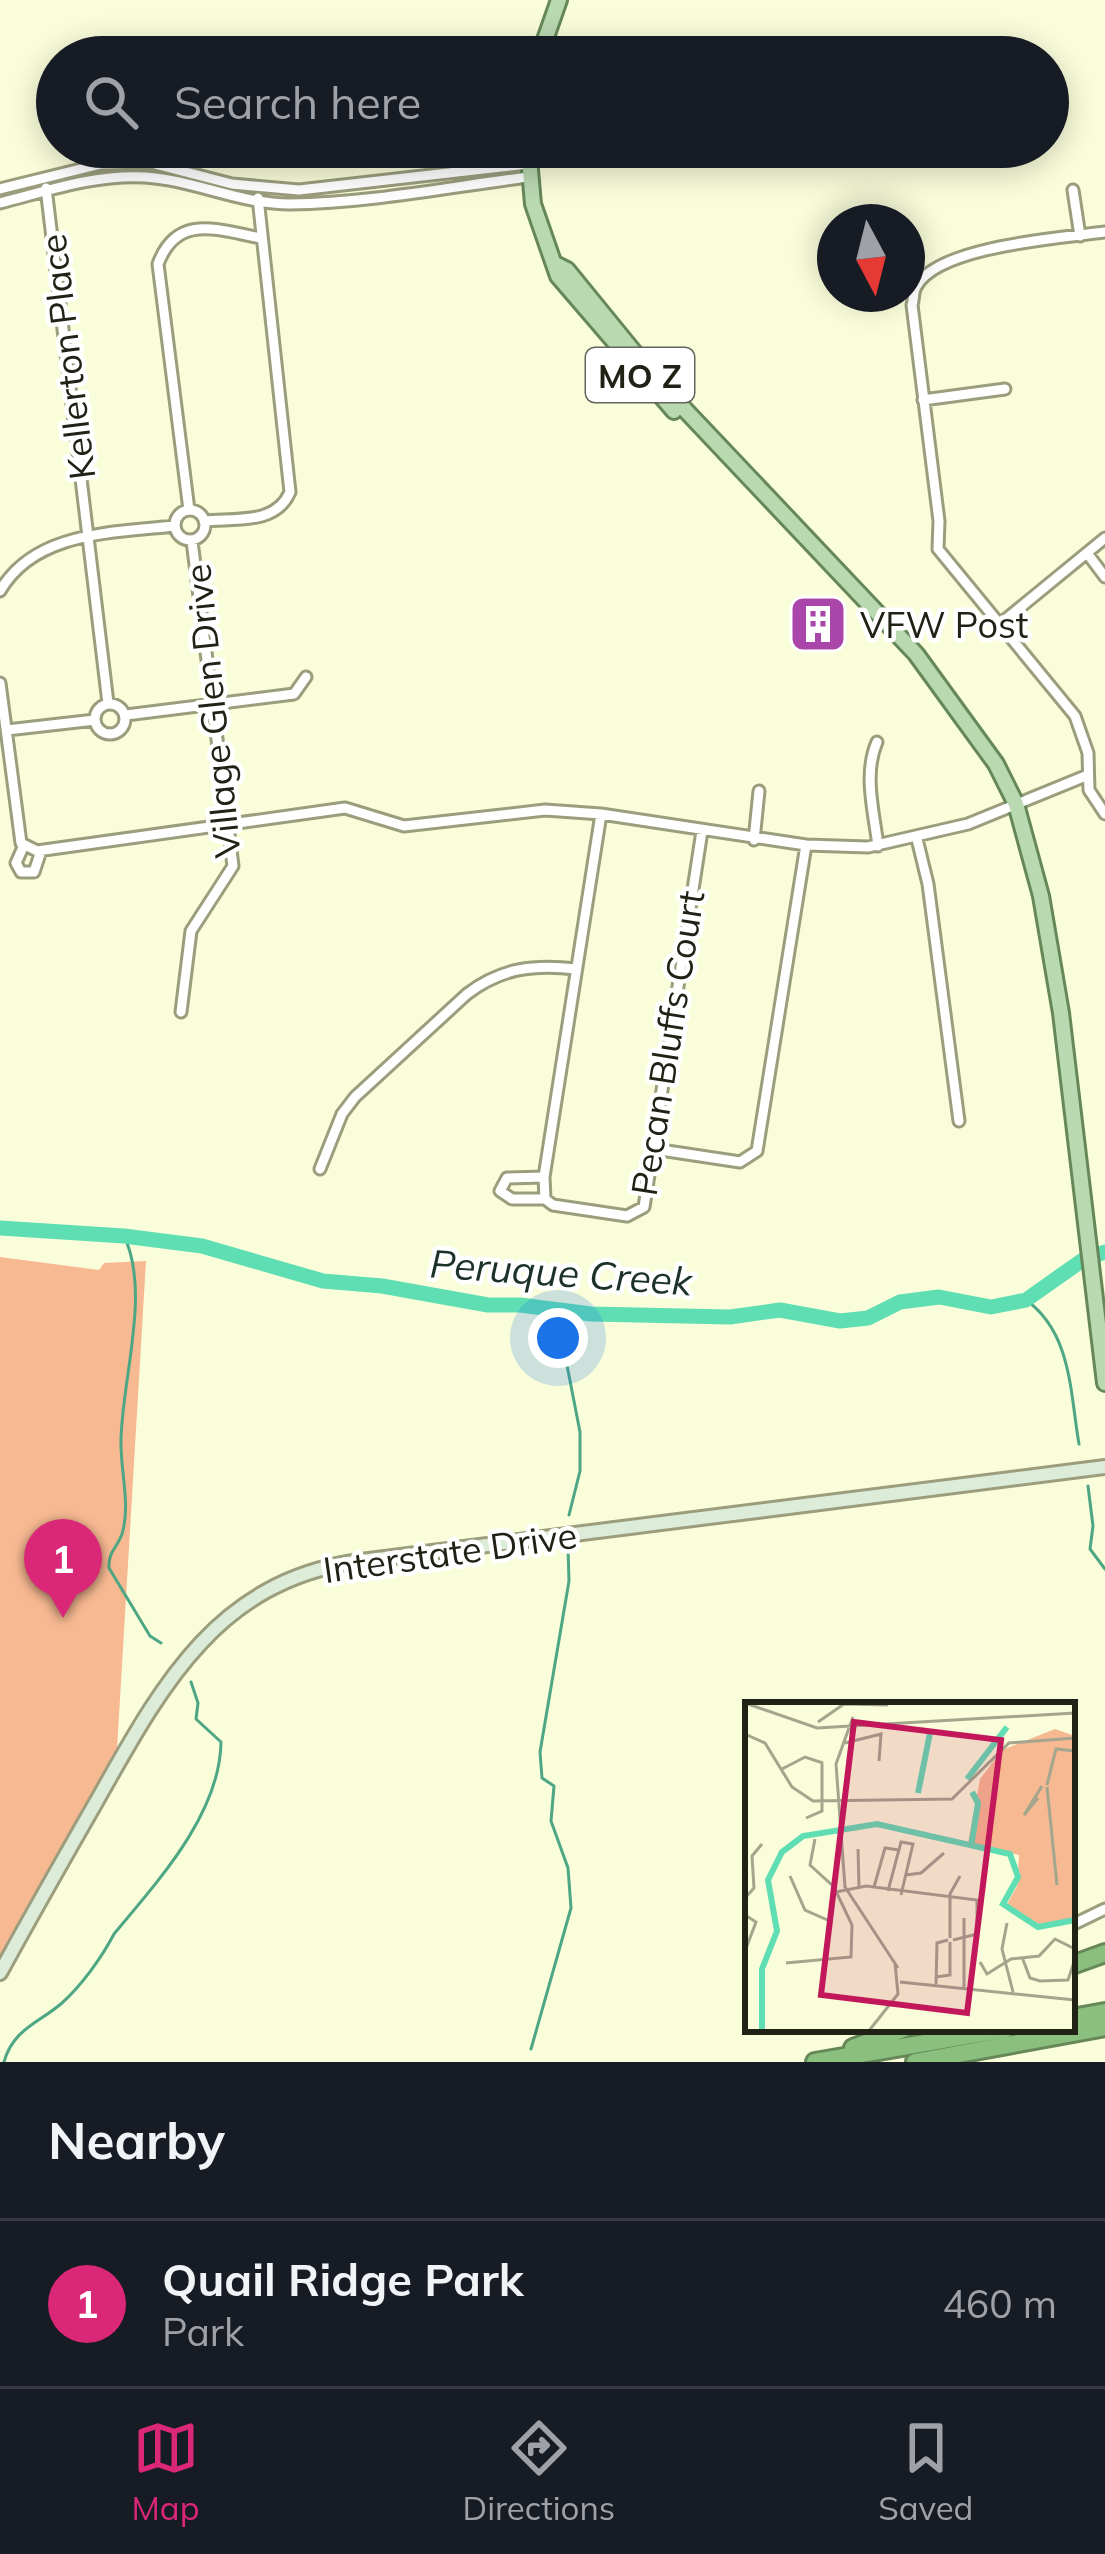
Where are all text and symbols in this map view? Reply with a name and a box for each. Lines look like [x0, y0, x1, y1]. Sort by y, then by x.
search box [36, 36, 1069, 168]
icon: search [78, 69, 144, 135]
text: Search here [174, 74, 421, 130]
north arrow [817, 204, 925, 312]
street label: Kellerton Place [30, 232, 104, 482]
road number: MO Z [586, 348, 694, 402]
street label: Village Glen Drive [174, 562, 250, 860]
building icon: VFW Post [787, 593, 849, 655]
place label: VFW Post [860, 602, 1028, 647]
street label: Pecan Bluffs Court [621, 887, 713, 1199]
water label: Peruque Creek [428, 1238, 695, 1306]
your location [528, 1308, 588, 1368]
street label: Interstate Drive [320, 1512, 580, 1592]
pin: 1 [24, 1519, 102, 1618]
inset map [745, 1702, 1075, 2032]
text: Nearby [48, 2108, 225, 2172]
text: Quail Ridge Park [162, 2251, 524, 2307]
text: 1 [75, 2279, 99, 2328]
text: 460 m [942, 2279, 1057, 2328]
text: Park [162, 2307, 244, 2356]
tab: Map [132, 2415, 199, 2528]
tab: Directions [463, 2415, 615, 2528]
tab: Saved [878, 2415, 973, 2528]

